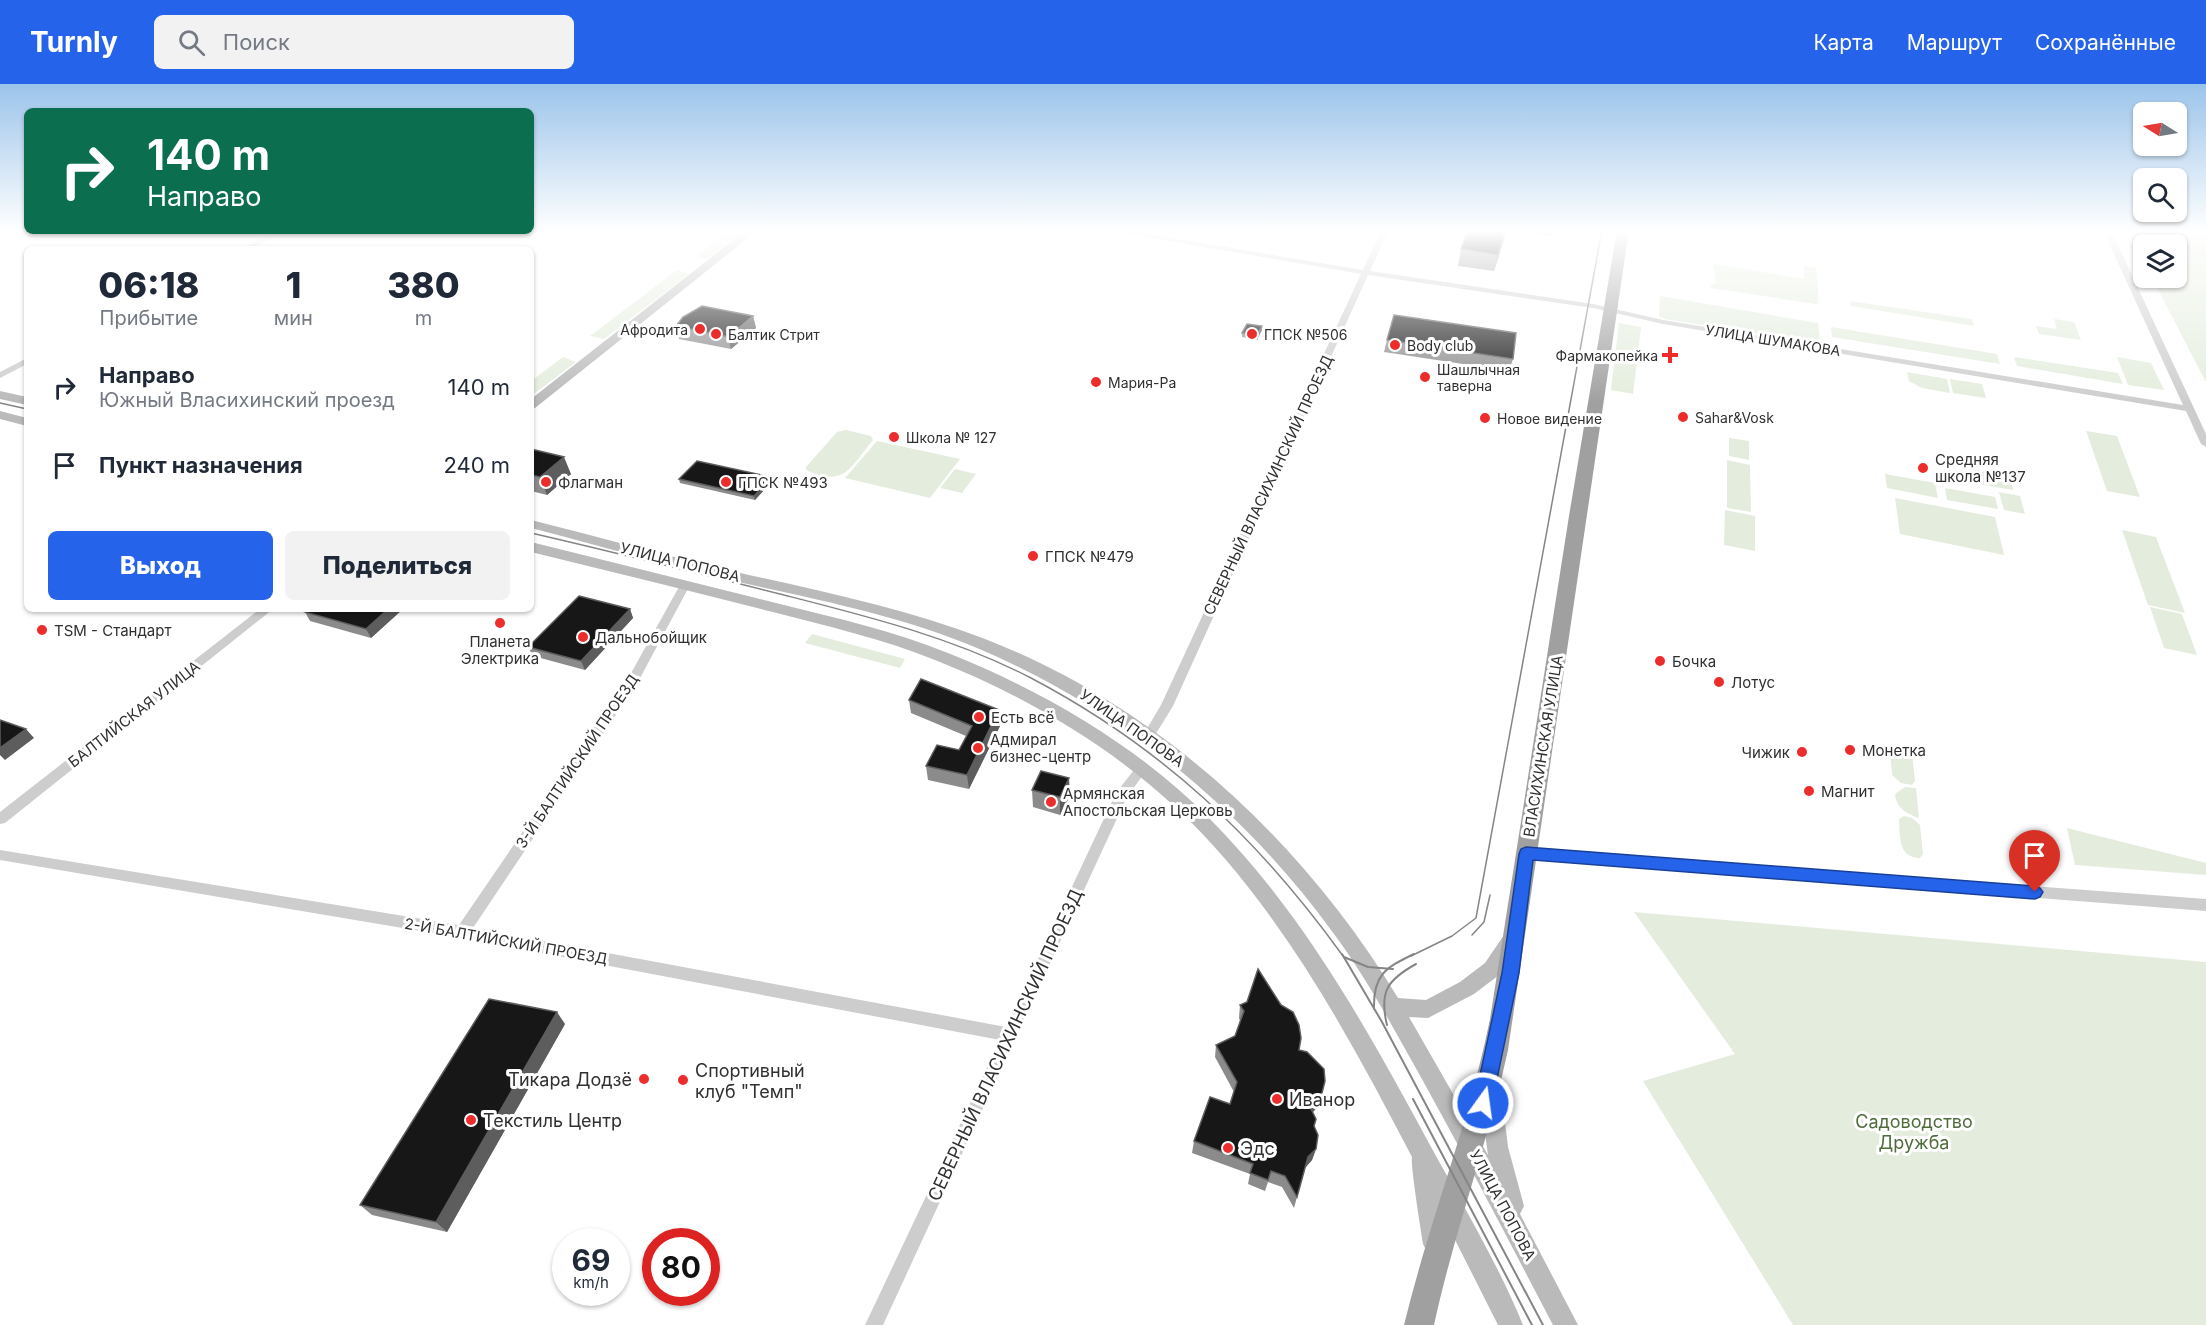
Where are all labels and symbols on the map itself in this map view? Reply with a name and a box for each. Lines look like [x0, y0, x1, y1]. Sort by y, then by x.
north arrow [2133, 102, 2187, 156]
place label: Афродита [620, 321, 688, 338]
street label: УЛИЦА ШУМАКОВА [1704, 321, 1842, 359]
marker: Афродита [693, 322, 707, 336]
place label: Балтик Стрит [728, 326, 820, 343]
place label: ГПСК №506 [1264, 326, 1347, 343]
marker: Балтик Стрит [709, 327, 723, 341]
marker: ГПСК №506 [1245, 327, 1259, 341]
place label: Body club [1407, 337, 1473, 354]
marker: Body club [1388, 338, 1402, 352]
place label: Фармакопейка [1556, 347, 1658, 364]
marker: Фармакопейка [1663, 348, 1677, 362]
street label: СЕВЕРНЫЙ ВЛАСИХИНСКИЙ ПРОЕЗД [1199, 352, 1337, 618]
place label: Шашлычная таверна [1437, 361, 1520, 394]
marker: Шашлычная таверна [1418, 370, 1432, 384]
place label: Мария-Ра [1108, 374, 1176, 391]
marker: Мария-Ра [1089, 375, 1103, 389]
place label: Sahar&Vosk [1695, 409, 1774, 426]
place label: Новое видение [1497, 410, 1602, 427]
marker: Sahar&Vosk [1676, 410, 1690, 424]
marker: Новое видение [1478, 411, 1492, 425]
place label: Школа № 127 [906, 429, 996, 446]
marker: Школа № 127 [887, 430, 901, 444]
place label: Средняя школа №137 [1935, 450, 2026, 486]
marker: Средняя школа №137 [1916, 461, 1930, 475]
place label: Флагман [558, 473, 623, 492]
place label: ГПСК №493 [738, 473, 828, 492]
marker: Флагман [539, 475, 553, 489]
marker: ГПСК №493 [719, 475, 733, 489]
street label: УЛИЦА ПОПОВА [618, 538, 742, 586]
place label: ГПСК №479 [1045, 547, 1134, 566]
marker: ГПСК №479 [1026, 549, 1040, 563]
marker: Планета Электрика [493, 616, 507, 630]
place label: TSM - Стандарт [54, 621, 171, 640]
marker: TSM - Стандарт [35, 623, 49, 637]
place label: Дальнобойщик [595, 628, 707, 647]
marker: Дальнобойщик [576, 630, 590, 644]
place label: Планета Электрика [461, 632, 539, 668]
place label: Бочка [1672, 652, 1716, 671]
street label: ВЛАСИХИНСКАЯ УЛИЦА [1519, 654, 1567, 838]
marker: Бочка [1653, 654, 1667, 668]
street label: БАЛТИЙСКАЯ УЛИЦА [64, 657, 204, 771]
street label: 3-Й БАЛТИЙСКИЙ ПРОЕЗД [512, 670, 642, 852]
place label: Лотус [1731, 673, 1775, 692]
marker: Лотус [1712, 675, 1726, 689]
street label: УЛИЦА ПОПОВА [1076, 685, 1188, 771]
place label: Есть всё [991, 708, 1054, 727]
marker: Есть всё [972, 710, 986, 724]
place label: Адмирал бизнес-центр [990, 730, 1091, 766]
marker: Адмирал бизнес-центр [971, 741, 985, 755]
place label: Монетка [1862, 741, 1926, 760]
place label: Чижик [1741, 743, 1790, 762]
marker: Монетка [1843, 743, 1857, 757]
marker: Чижик [1795, 745, 1809, 759]
place label: Магнит [1821, 782, 1874, 801]
place label: Армянская Апостольская Церковь [1063, 784, 1233, 820]
marker: Магнит [1802, 784, 1816, 798]
marker: Армянская Апостольская Церковь [1044, 795, 1058, 809]
pin [2009, 830, 2060, 892]
street label: СЕВЕРНЫЙ ВЛАСИХИНСКИЙ ПРОЕЗД [922, 885, 1087, 1204]
street label: 2-Й БАЛТИЙСКИЙ ПРОЕЗД [403, 914, 609, 968]
place label: Спортивный клуб "Темп" [695, 1060, 805, 1102]
place label: Тикара Додзё [508, 1069, 632, 1090]
position arrow [1451, 1071, 1515, 1135]
marker: Тикара Додзё [637, 1072, 651, 1086]
marker: Спортивный клуб "Темп" [676, 1073, 690, 1087]
place label: Иванор [1289, 1089, 1355, 1110]
marker: Иванор [1270, 1092, 1284, 1106]
place label: Текстиль Центр [483, 1110, 622, 1131]
park label: Садоводство Дружба [1855, 1111, 1973, 1153]
marker: Текстиль Центр [464, 1113, 478, 1127]
place label: Эдс [1240, 1138, 1275, 1159]
marker: Эдс [1221, 1141, 1235, 1155]
street label: УЛИЦА ПОПОВА [1466, 1146, 1540, 1264]
speed limit sign: 80 [642, 1228, 720, 1306]

